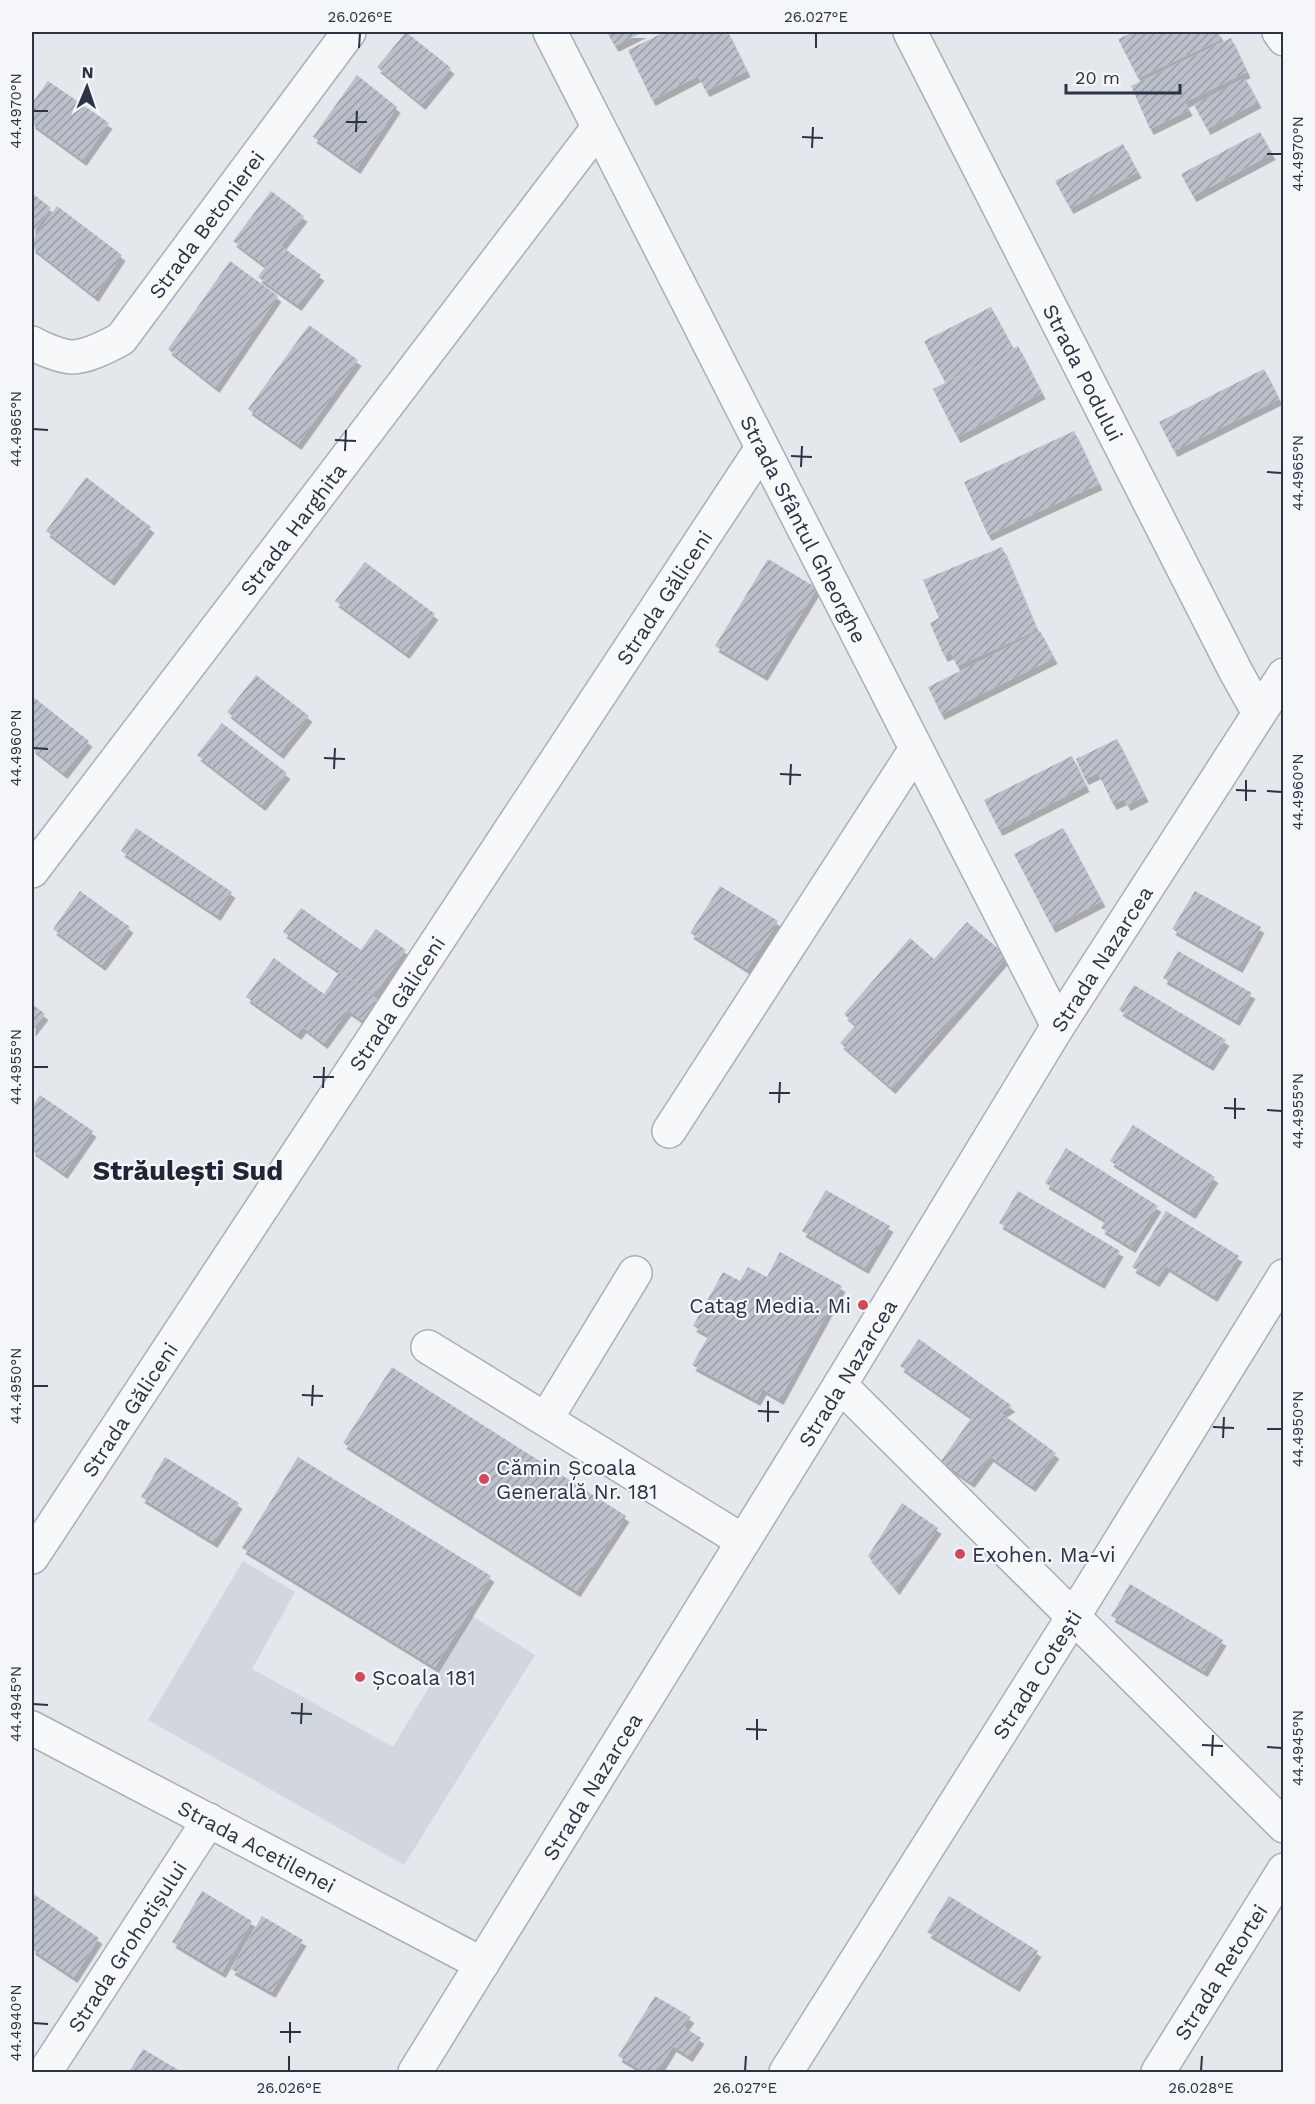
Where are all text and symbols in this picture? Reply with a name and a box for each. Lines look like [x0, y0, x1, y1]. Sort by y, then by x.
text: 26.026°E [327, 8, 393, 26]
text: 26.027°E [784, 8, 848, 26]
north arrow [57, 57, 117, 117]
scale bar [1066, 57, 1180, 95]
text: N [81, 63, 94, 82]
text: 20 m [1075, 67, 1120, 88]
text: 44.4970°N [7, 73, 25, 149]
text: 44.4970°N [1289, 116, 1307, 192]
street label: Strada Betonierei [143, 146, 269, 303]
street label: Strada Podului [1038, 300, 1129, 445]
text: 44.4965°N [7, 391, 25, 467]
street label: Strada Sfântul Gheorghe [735, 411, 872, 647]
text: 44.4965°N [1289, 435, 1307, 511]
street label: Strada Harghita [234, 458, 351, 600]
street label: Strada Găliceni [610, 525, 717, 669]
text: 44.4960°N [7, 710, 25, 786]
text: 44.4960°N [1289, 754, 1307, 830]
street label: Strada Nazarcea [1045, 881, 1158, 1036]
street label: Strada Găliceni [343, 931, 450, 1075]
text: 44.4955°N [7, 1029, 25, 1105]
text: 44.4955°N [1289, 1073, 1307, 1149]
district label: Străulești Sud [93, 1155, 283, 1187]
place label: Catag Media. Mi [689, 1293, 851, 1318]
street label: Strada Nazarcea [792, 1294, 902, 1451]
marker: Catag Media. Mi [856, 1298, 870, 1312]
street label: Strada Găliceni [76, 1337, 183, 1481]
text: 44.4950°N [7, 1348, 25, 1424]
text: 44.4950°N [1289, 1391, 1307, 1467]
place label: Cămin Școala Generală Nr. 181 [496, 1455, 657, 1504]
marker: Cămin Școala Generală Nr. 181 [477, 1472, 491, 1486]
place label: Exohen. Ma-vi [972, 1542, 1116, 1567]
marker: Exohen. Ma-vi [953, 1547, 967, 1561]
street label: Strada Cotești [987, 1605, 1087, 1743]
place label: Școala 181 [372, 1665, 476, 1690]
text: 44.4945°N [7, 1666, 25, 1742]
marker: Școala 181 [353, 1670, 367, 1684]
street label: Strada Nazarcea [537, 1708, 647, 1864]
text: 44.4945°N [1289, 1710, 1307, 1786]
street label: Strada Acetilenei [174, 1794, 340, 1898]
street label: Strada Grohotișului [62, 1856, 192, 2037]
street label: Strada Retortei [1169, 1899, 1272, 2044]
text: 44.4940°N [7, 1985, 25, 2061]
text: 26.026°E [256, 2079, 322, 2097]
text: 26.027°E [713, 2079, 777, 2097]
text: 26.028°E [1168, 2079, 1234, 2097]

